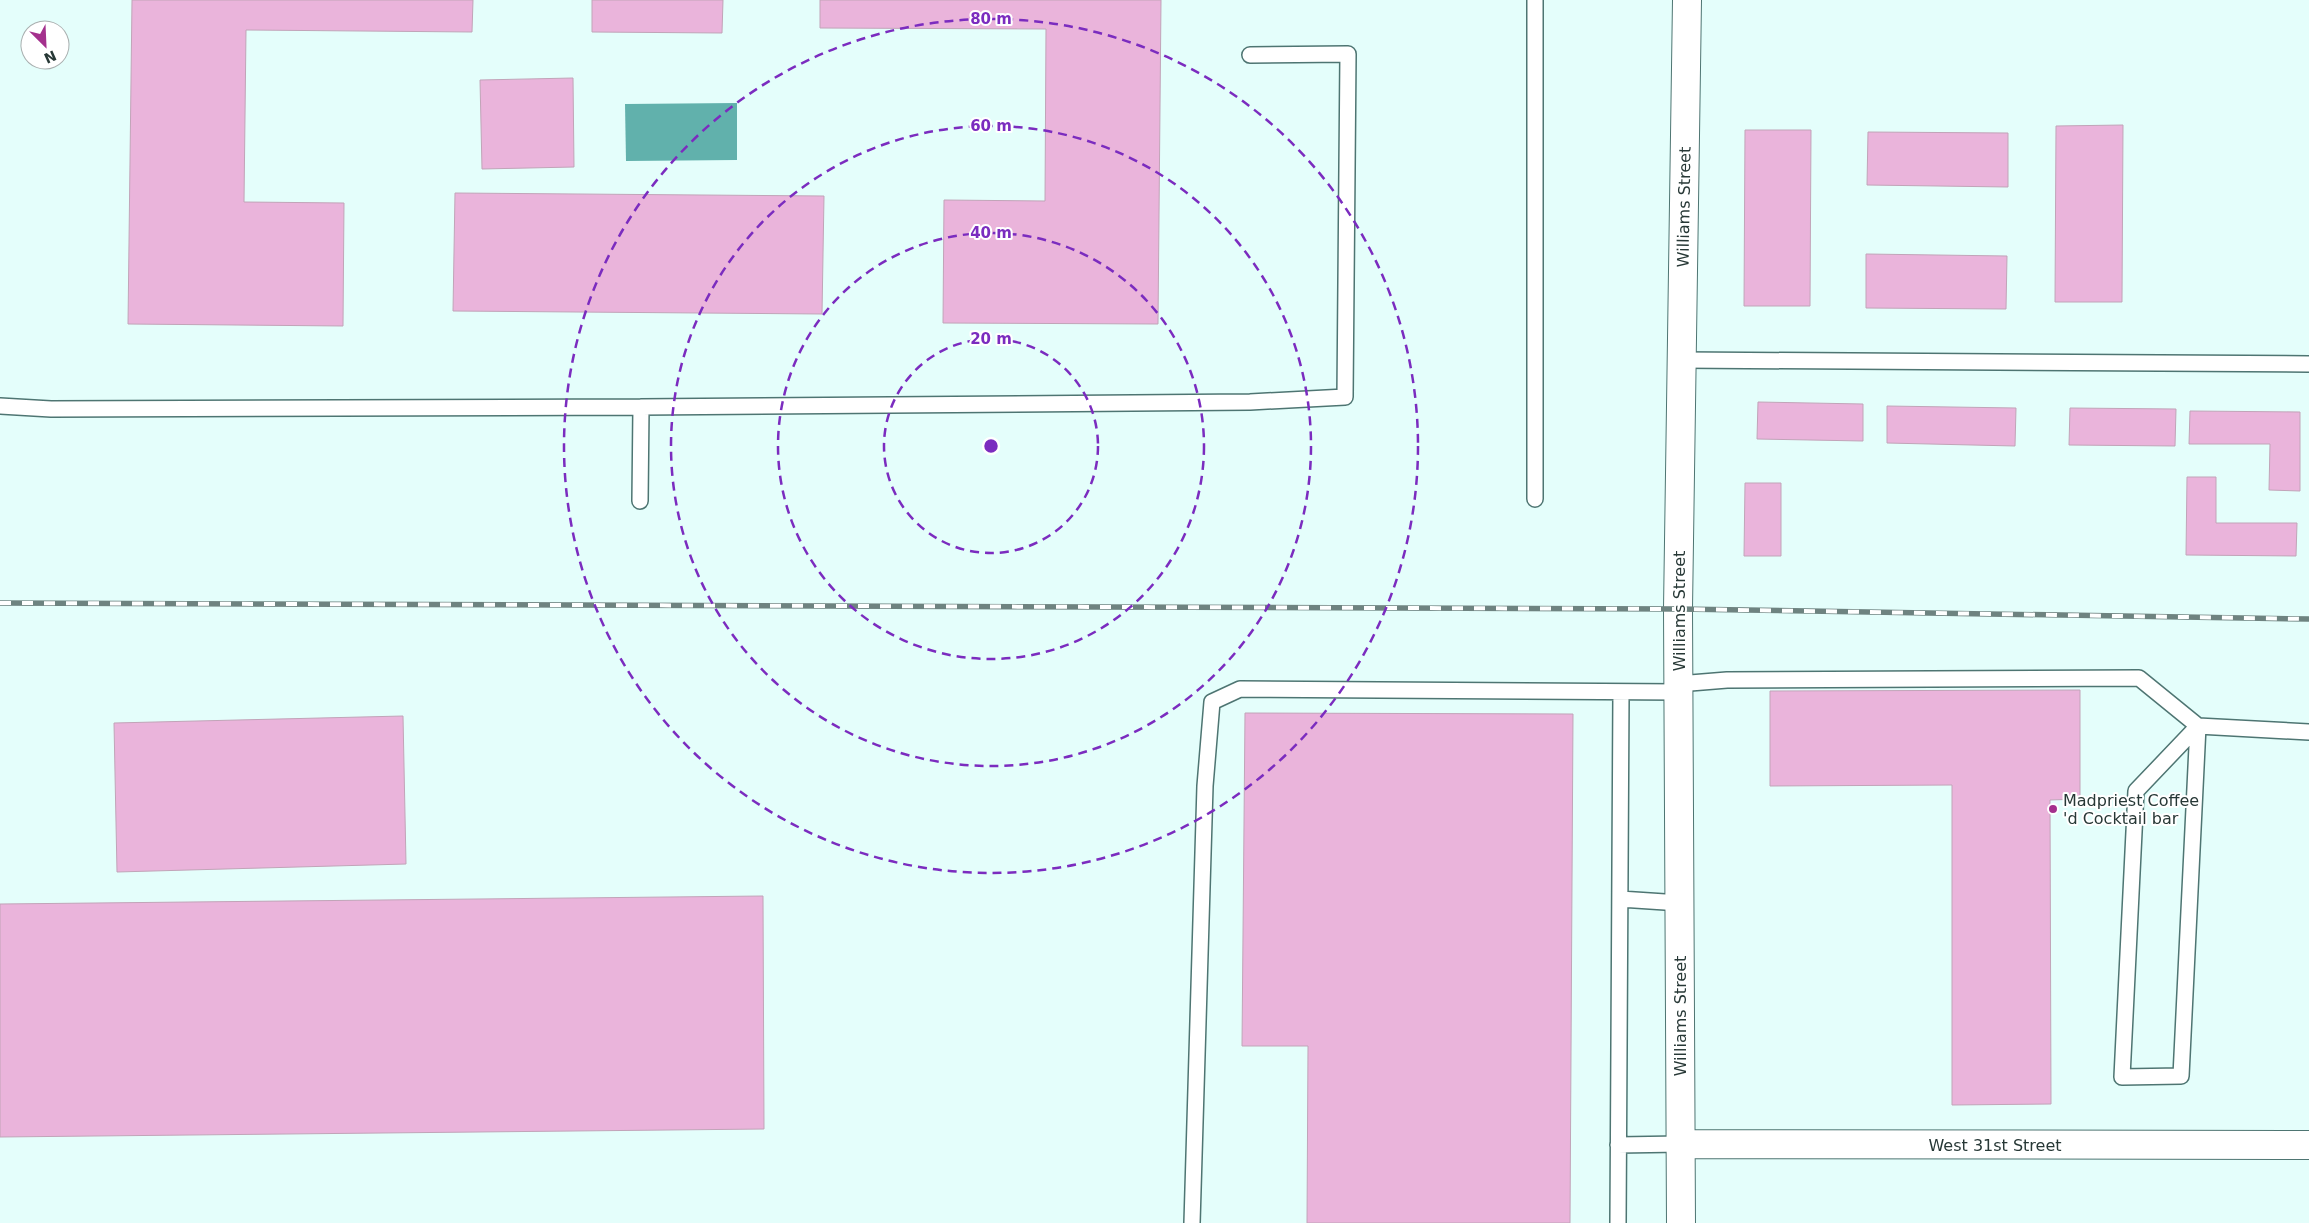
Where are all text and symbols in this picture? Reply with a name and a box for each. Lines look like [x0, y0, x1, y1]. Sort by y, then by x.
text: 80 m [970, 10, 1012, 28]
north arrow [20, 20, 70, 70]
text: N [42, 47, 59, 67]
text: 60 m [970, 117, 1012, 135]
street label: Williams Street [1673, 146, 1695, 268]
text: 40 m [970, 224, 1012, 242]
text: 20 m [970, 330, 1012, 348]
centre of rings [982, 437, 1000, 455]
street label: Williams Street [1670, 551, 1689, 671]
place label: Madpriest Coffee 'd Cocktail bar [2063, 791, 2199, 828]
marker: Madpriest Coffee 'd Cocktail bar [2047, 803, 2059, 815]
street label: Williams Street [1671, 956, 1690, 1076]
street label: West 31st Street [1928, 1136, 2062, 1155]

